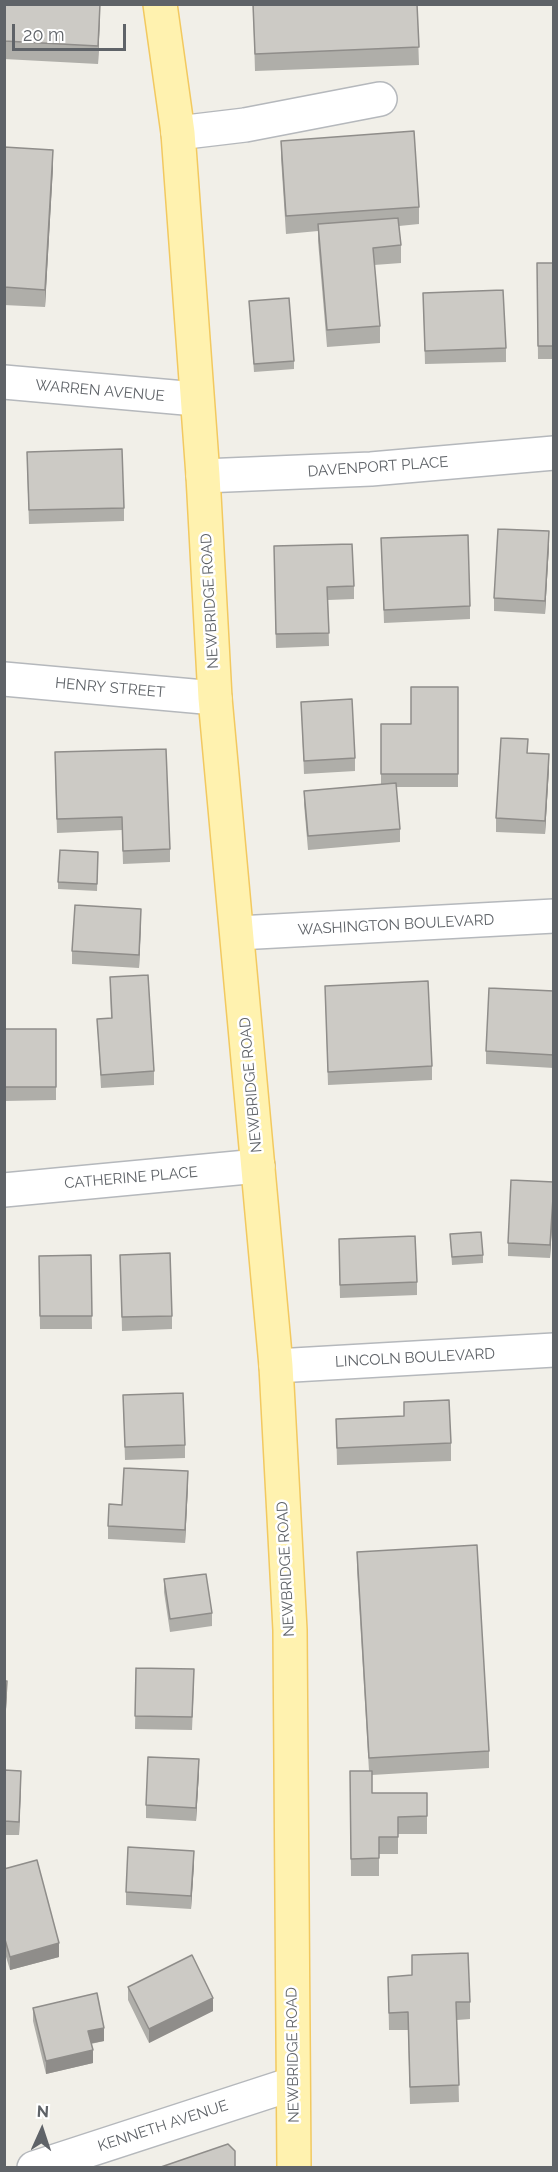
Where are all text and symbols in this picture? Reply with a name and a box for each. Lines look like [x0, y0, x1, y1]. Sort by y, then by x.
scale bar [15, 12, 129, 50]
text: 20 m [23, 24, 65, 45]
street label: WARREN AVENUE [35, 376, 165, 406]
street label: DAVENPORT PLACE [307, 453, 449, 481]
street label: NEWBRIDGE ROAD [197, 533, 223, 669]
street label: HENRY STREET [54, 674, 166, 702]
street label: WASHINGTON BOULEVARD [297, 911, 495, 939]
street label: NEWBRIDGE ROAD [236, 1017, 266, 1153]
street label: CATHERINE PLACE [64, 1163, 198, 1193]
street label: LINCOLN BOULEVARD [335, 1345, 495, 1371]
street label: NEWBRIDGE ROAD [273, 1501, 299, 1637]
street label: NEWBRIDGE ROAD [283, 1987, 303, 2123]
street label: KENNETH AVENUE [96, 2096, 230, 2156]
north arrow [12, 2100, 72, 2160]
text: N [36, 2102, 50, 2121]

